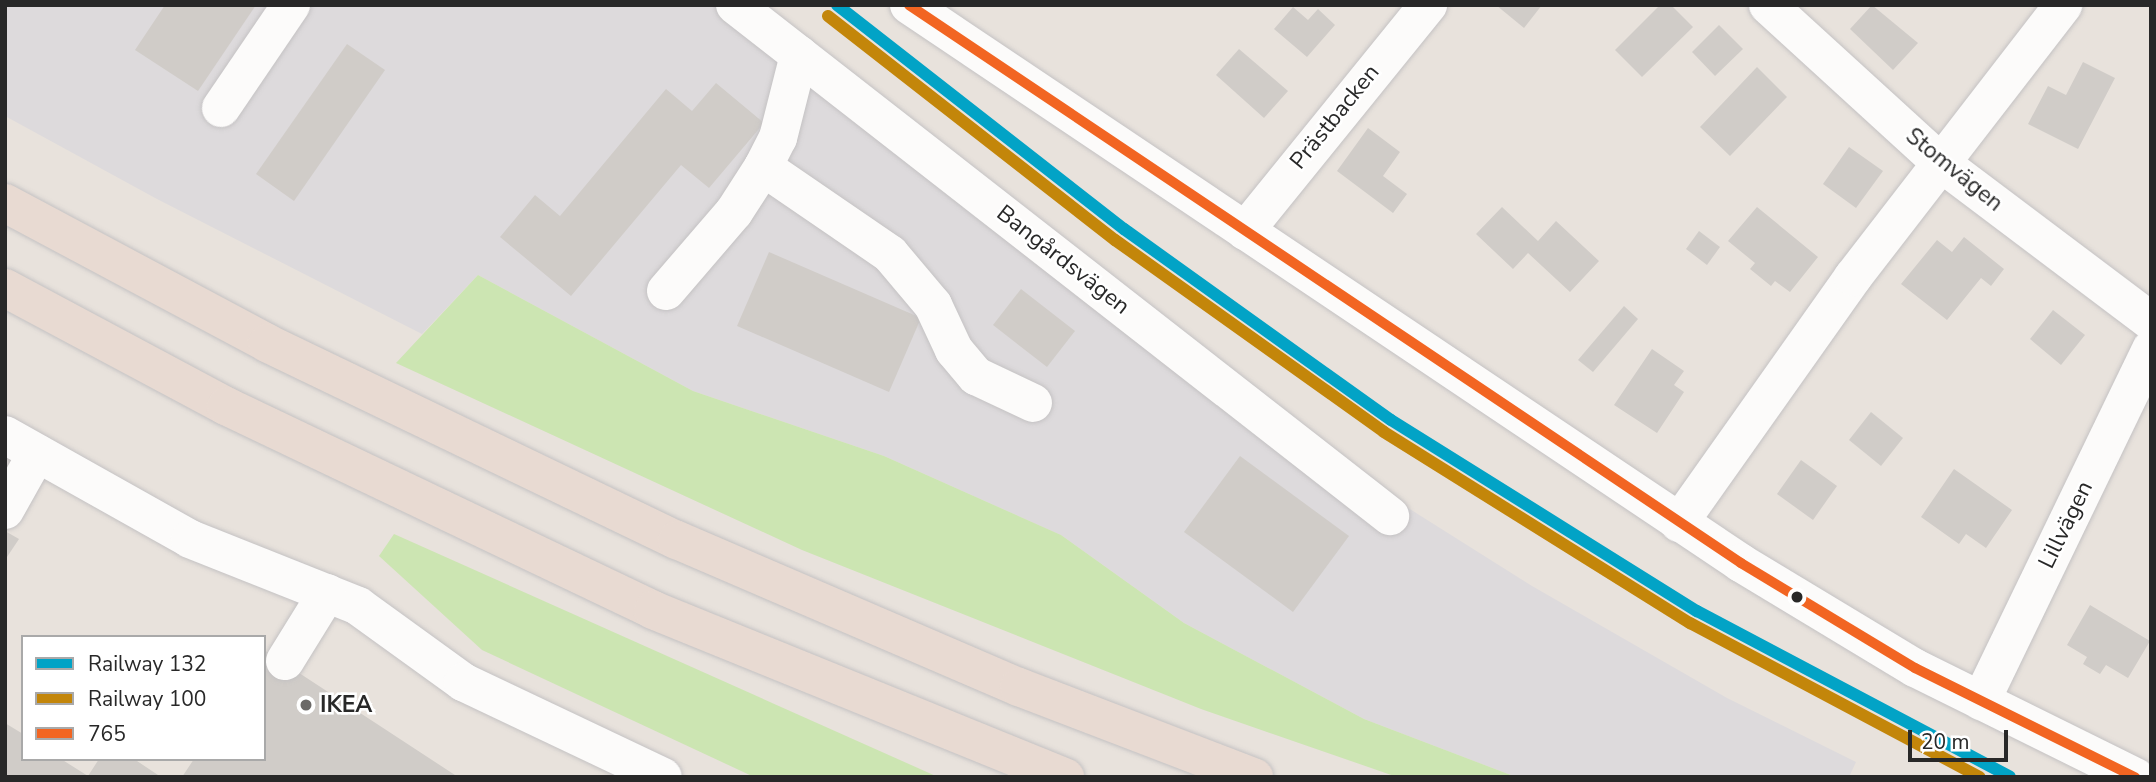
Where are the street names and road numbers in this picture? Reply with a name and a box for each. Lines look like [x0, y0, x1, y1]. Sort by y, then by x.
street label: Prästbacken [1285, 59, 1385, 175]
street label: Stomvägen [1900, 122, 2008, 218]
street label: Bangårdsvägen [991, 199, 1135, 321]
street label: Lillvägen [2033, 477, 2099, 573]

